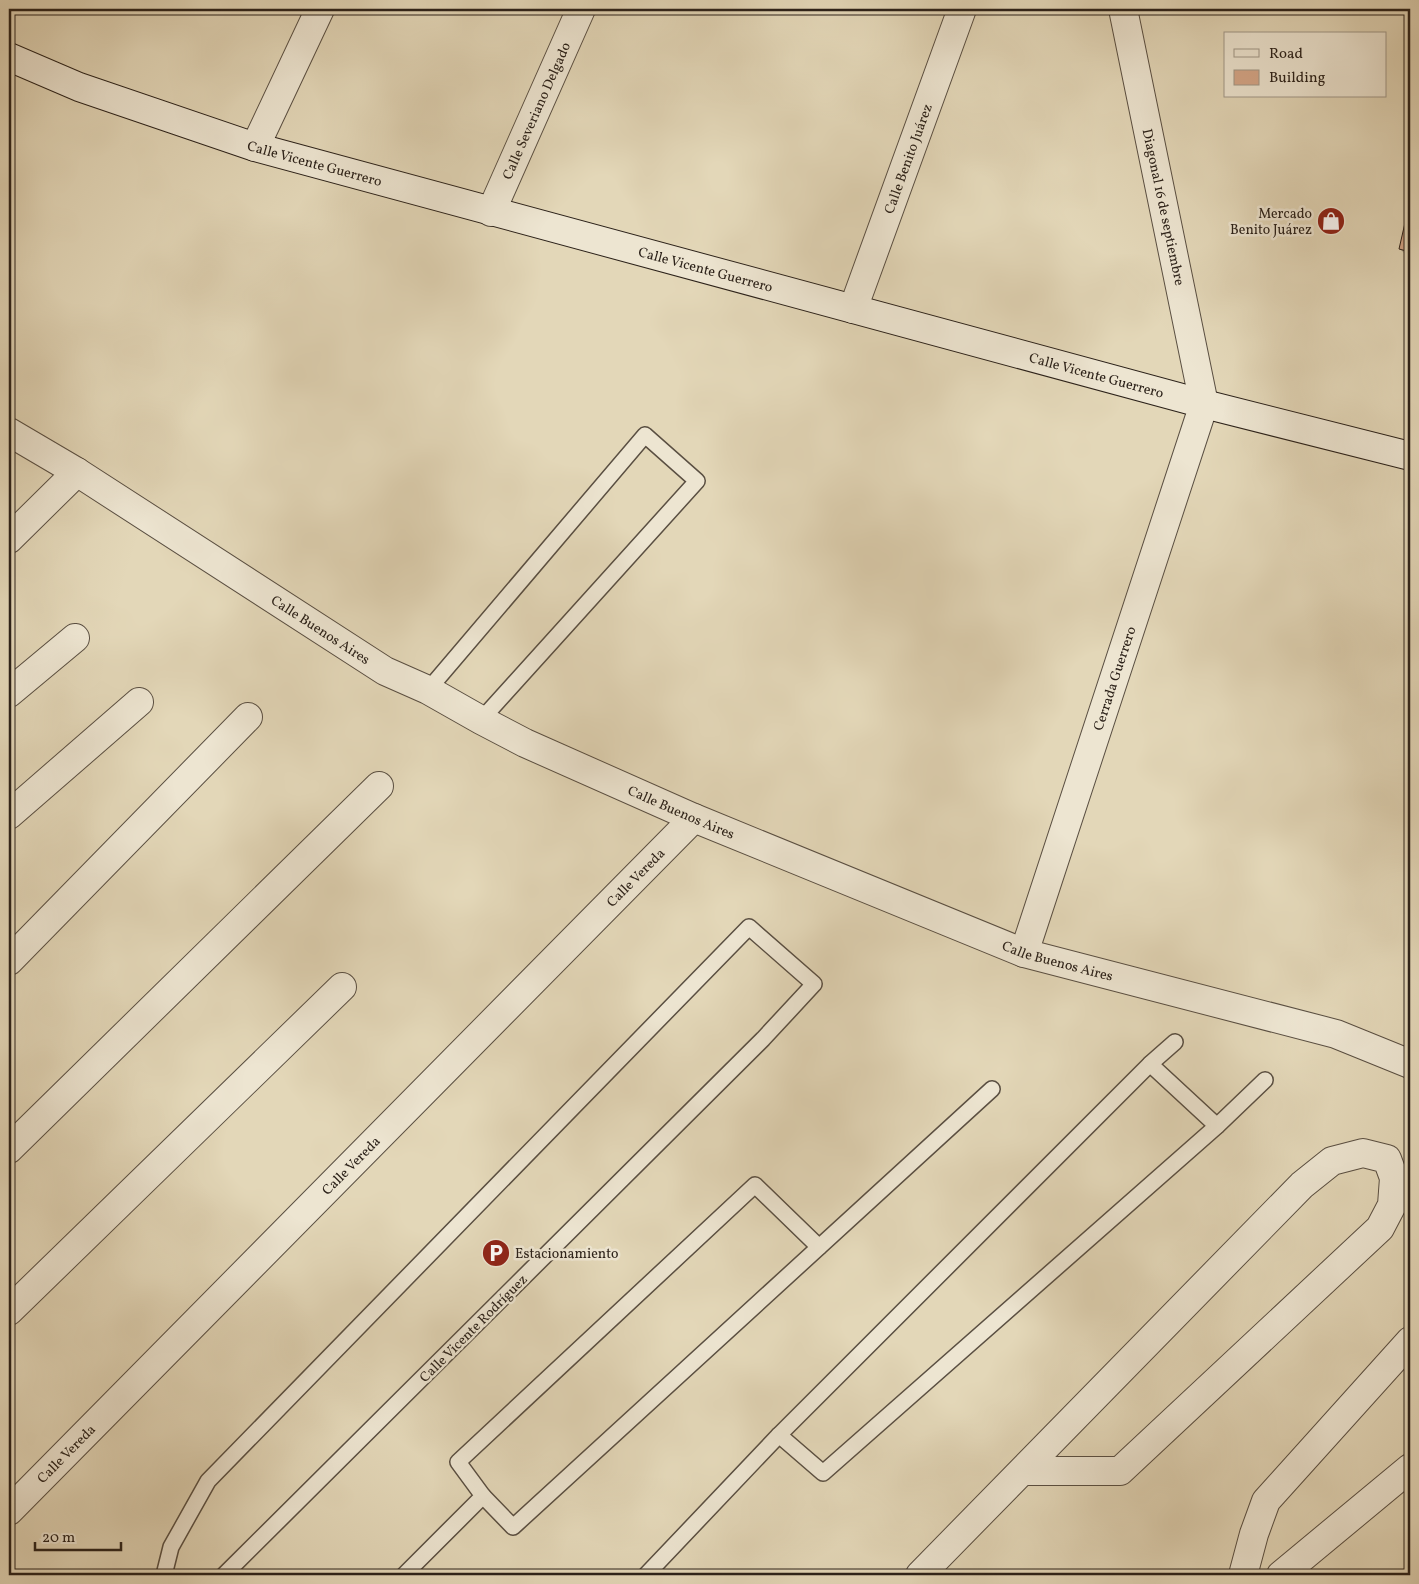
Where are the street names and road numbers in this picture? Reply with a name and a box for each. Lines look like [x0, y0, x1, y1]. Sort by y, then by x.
street label: Calle Severiano Delgado [499, 39, 576, 183]
street label: Calle Benito Juárez [880, 101, 938, 217]
street label: Diagonal 16 de septiembre [1137, 127, 1189, 288]
street label: Calle Vicente Guerrero [244, 137, 384, 192]
street label: Calle Vicente Guerrero [636, 243, 775, 298]
street label: Calle Vicente Guerrero [1027, 349, 1166, 404]
street label: Calle Buenos Aires [267, 592, 373, 670]
street label: Cerrada Guerrero [1089, 624, 1141, 733]
street label: Calle Buenos Aires [624, 782, 737, 845]
street label: Calle Vereda [603, 845, 670, 912]
street label: Calle Buenos Aires [999, 937, 1115, 987]
street label: Calle Vereda [318, 1133, 385, 1200]
street label: Calle Vicente Rodríguez [416, 1271, 532, 1387]
street label: Calle Vereda [34, 1421, 100, 1488]

